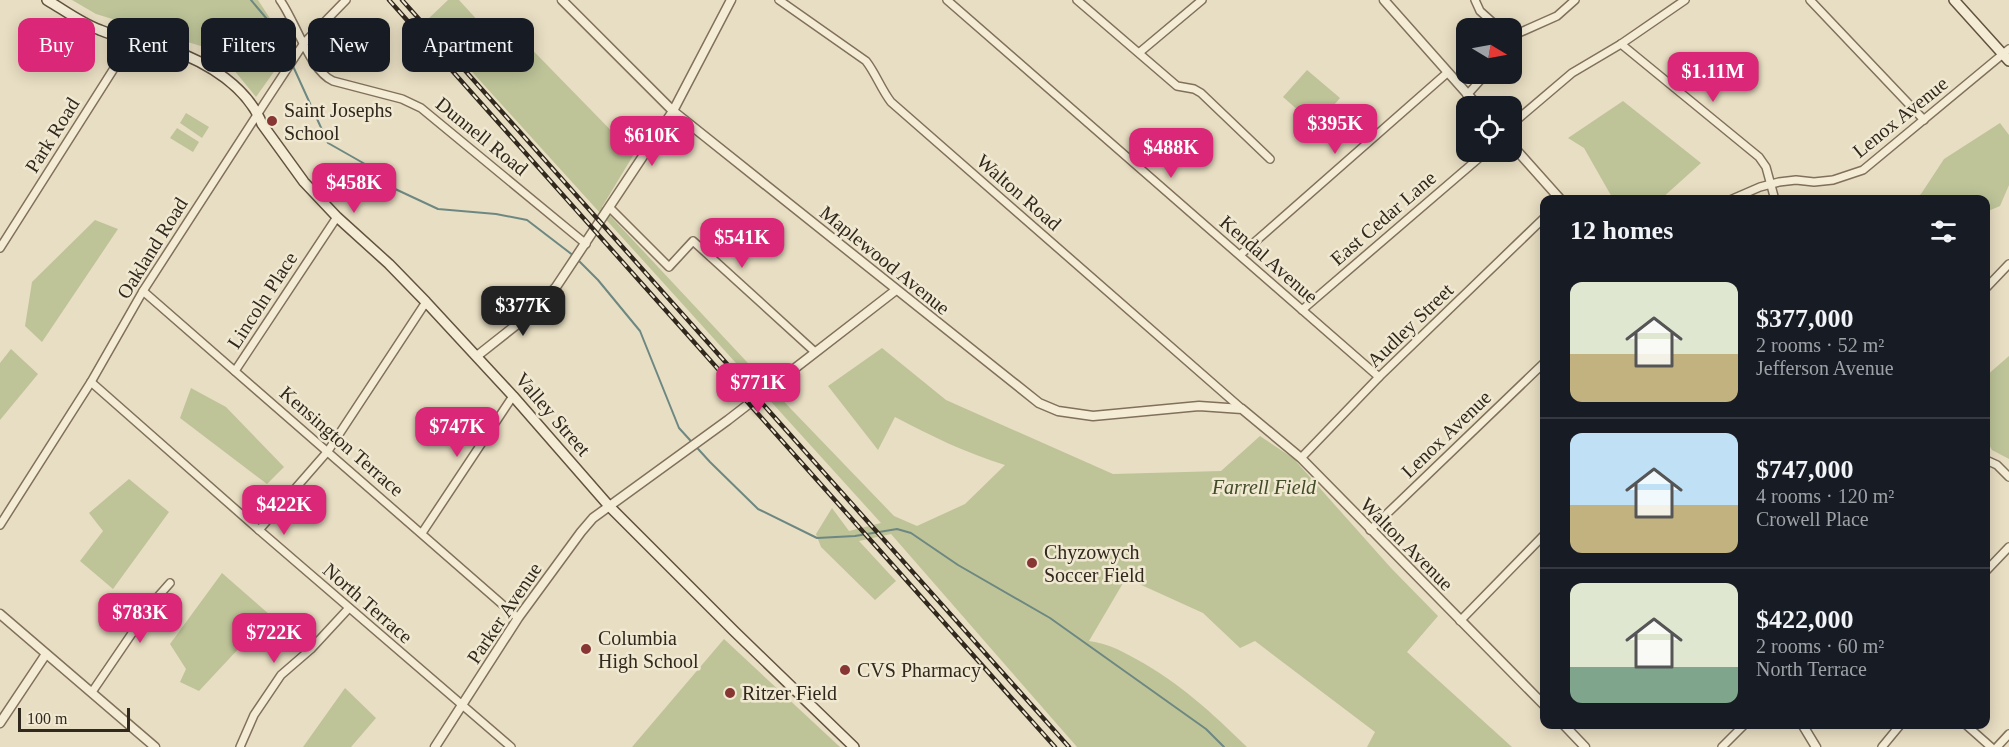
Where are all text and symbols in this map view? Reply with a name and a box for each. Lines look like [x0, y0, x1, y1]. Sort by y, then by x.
chip: Buy [18, 18, 95, 72]
chip: Rent [107, 18, 189, 72]
chip: Filters [201, 18, 296, 72]
chip: New [308, 18, 390, 72]
chip: Apartment [402, 18, 534, 72]
north arrow [1456, 18, 1522, 84]
map controls [1456, 18, 1522, 162]
pin: $1.11M [1664, 52, 1762, 103]
text: $1.11M [1682, 60, 1744, 82]
street label: Lenox Avenue [1848, 72, 1952, 162]
street label: Dunnell Road [432, 92, 532, 180]
street label: Park Road [20, 94, 84, 176]
button: locate [1456, 96, 1522, 162]
place label: Saint Josephs School [284, 99, 393, 144]
pin: $395K [1293, 104, 1377, 155]
text: $395K [1307, 112, 1363, 134]
marker: Saint Josephs School [265, 114, 279, 128]
pin: $610K [610, 116, 694, 167]
text: $610K [624, 124, 680, 146]
pin: $488K [1129, 128, 1213, 179]
text: $488K [1143, 136, 1199, 158]
street label: Walton Road [972, 149, 1066, 235]
pin: $458K [312, 163, 396, 214]
street label: East Cedar Lane [1326, 166, 1440, 270]
text: $458K [326, 171, 382, 193]
street label: Oakland Road [112, 193, 192, 303]
street label: Maplewood Avenue [815, 201, 954, 320]
street label: Kendal Avenue [1216, 211, 1322, 308]
icon: filters [1927, 215, 1960, 248]
text: 12 homes [1570, 216, 1673, 245]
pin: $541K [700, 218, 784, 269]
text: $541K [714, 226, 770, 248]
street label: Lincoln Place [223, 248, 301, 352]
street label: Audley Street [1363, 278, 1458, 372]
pin: $377K [481, 286, 565, 337]
text: $377K [495, 294, 551, 316]
text: $377,000 [1756, 304, 1854, 333]
icon: home [1618, 306, 1690, 378]
text: 2 rooms · 52 m² [1756, 334, 1884, 356]
text: Jefferson Avenue [1756, 357, 1894, 379]
pin: $771K [716, 363, 800, 414]
street label: Valley Street [510, 368, 595, 461]
text: $771K [730, 371, 786, 393]
street label: Kensington Terrace [275, 381, 408, 501]
street label: Lenox Avenue [1397, 386, 1495, 482]
pin: $747K [415, 407, 499, 458]
text: $747K [429, 415, 485, 437]
text: $747,000 [1756, 455, 1854, 484]
icon: home [1618, 457, 1690, 529]
park label: Farrell Field [1211, 476, 1317, 498]
pin: $422K [242, 485, 326, 536]
text: 4 rooms · 120 m² [1756, 485, 1894, 507]
text: $422K [256, 493, 312, 515]
street label: Walton Avenue [1356, 493, 1458, 595]
text: Crowell Place [1756, 508, 1869, 530]
place label: Chyzowych Soccer Field [1044, 541, 1145, 586]
marker: Chyzowych Soccer Field [1025, 556, 1039, 570]
street label: North Terrace [319, 558, 417, 648]
street label: Parker Avenue [462, 558, 546, 668]
pin: $783K [98, 593, 182, 644]
text: $783K [112, 601, 168, 623]
text: $422,000 [1756, 605, 1854, 634]
icon: home [1618, 607, 1690, 679]
pin: $722K [232, 613, 316, 664]
text: $722K [246, 621, 302, 643]
place label: Columbia High School [598, 627, 699, 673]
text: 2 rooms · 60 m² [1756, 635, 1884, 657]
marker: Columbia High School [579, 642, 593, 656]
text: North Terrace [1756, 658, 1867, 680]
place label: CVS Pharmacy [857, 659, 981, 682]
marker: CVS Pharmacy [838, 663, 852, 677]
place label: Ritzer Field [742, 682, 837, 704]
marker: Ritzer Field [723, 686, 737, 700]
scale bar [18, 705, 130, 732]
text: 100 m [27, 710, 67, 727]

